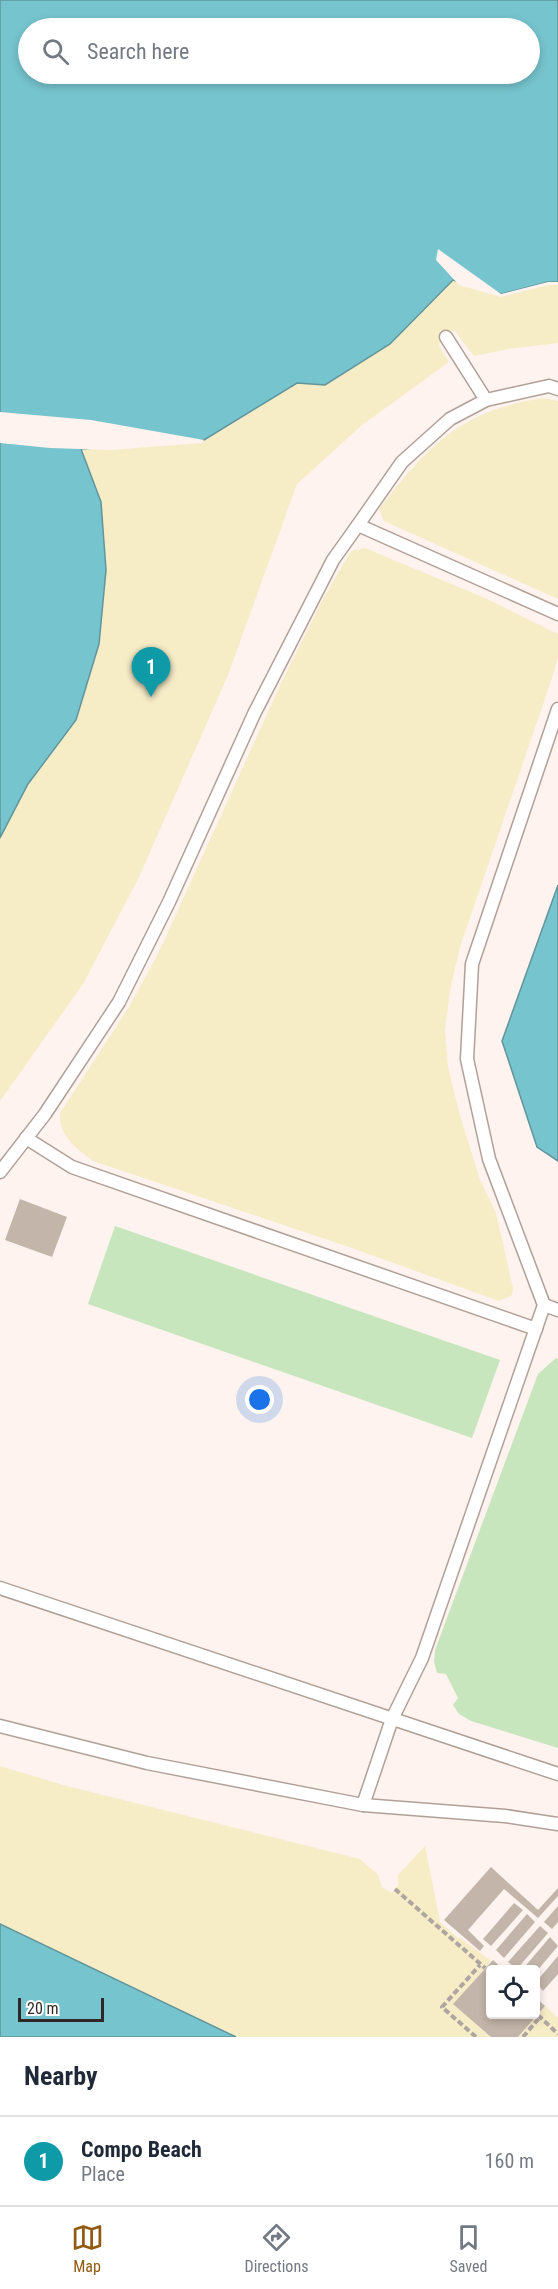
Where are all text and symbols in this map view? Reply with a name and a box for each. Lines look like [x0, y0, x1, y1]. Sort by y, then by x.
search box [18, 18, 540, 84]
icon: search [39, 35, 72, 68]
text: Search here [87, 39, 189, 64]
pin: 1 [132, 648, 170, 697]
your location [245, 1385, 274, 1414]
map controls [486, 1965, 540, 2019]
button: locate [486, 1965, 540, 2019]
scale bar [18, 1995, 104, 2022]
text: 20 m [27, 1999, 59, 2018]
text: Nearby [24, 2061, 98, 2091]
text: Compo Beach [81, 2137, 202, 2162]
text: 1 [38, 2149, 49, 2173]
text: 160 m [485, 2149, 534, 2173]
text: Place [81, 2162, 125, 2186]
tab: Map [71, 2221, 104, 2276]
tab: Directions [245, 2221, 308, 2276]
tab: Saved [449, 2221, 487, 2276]

